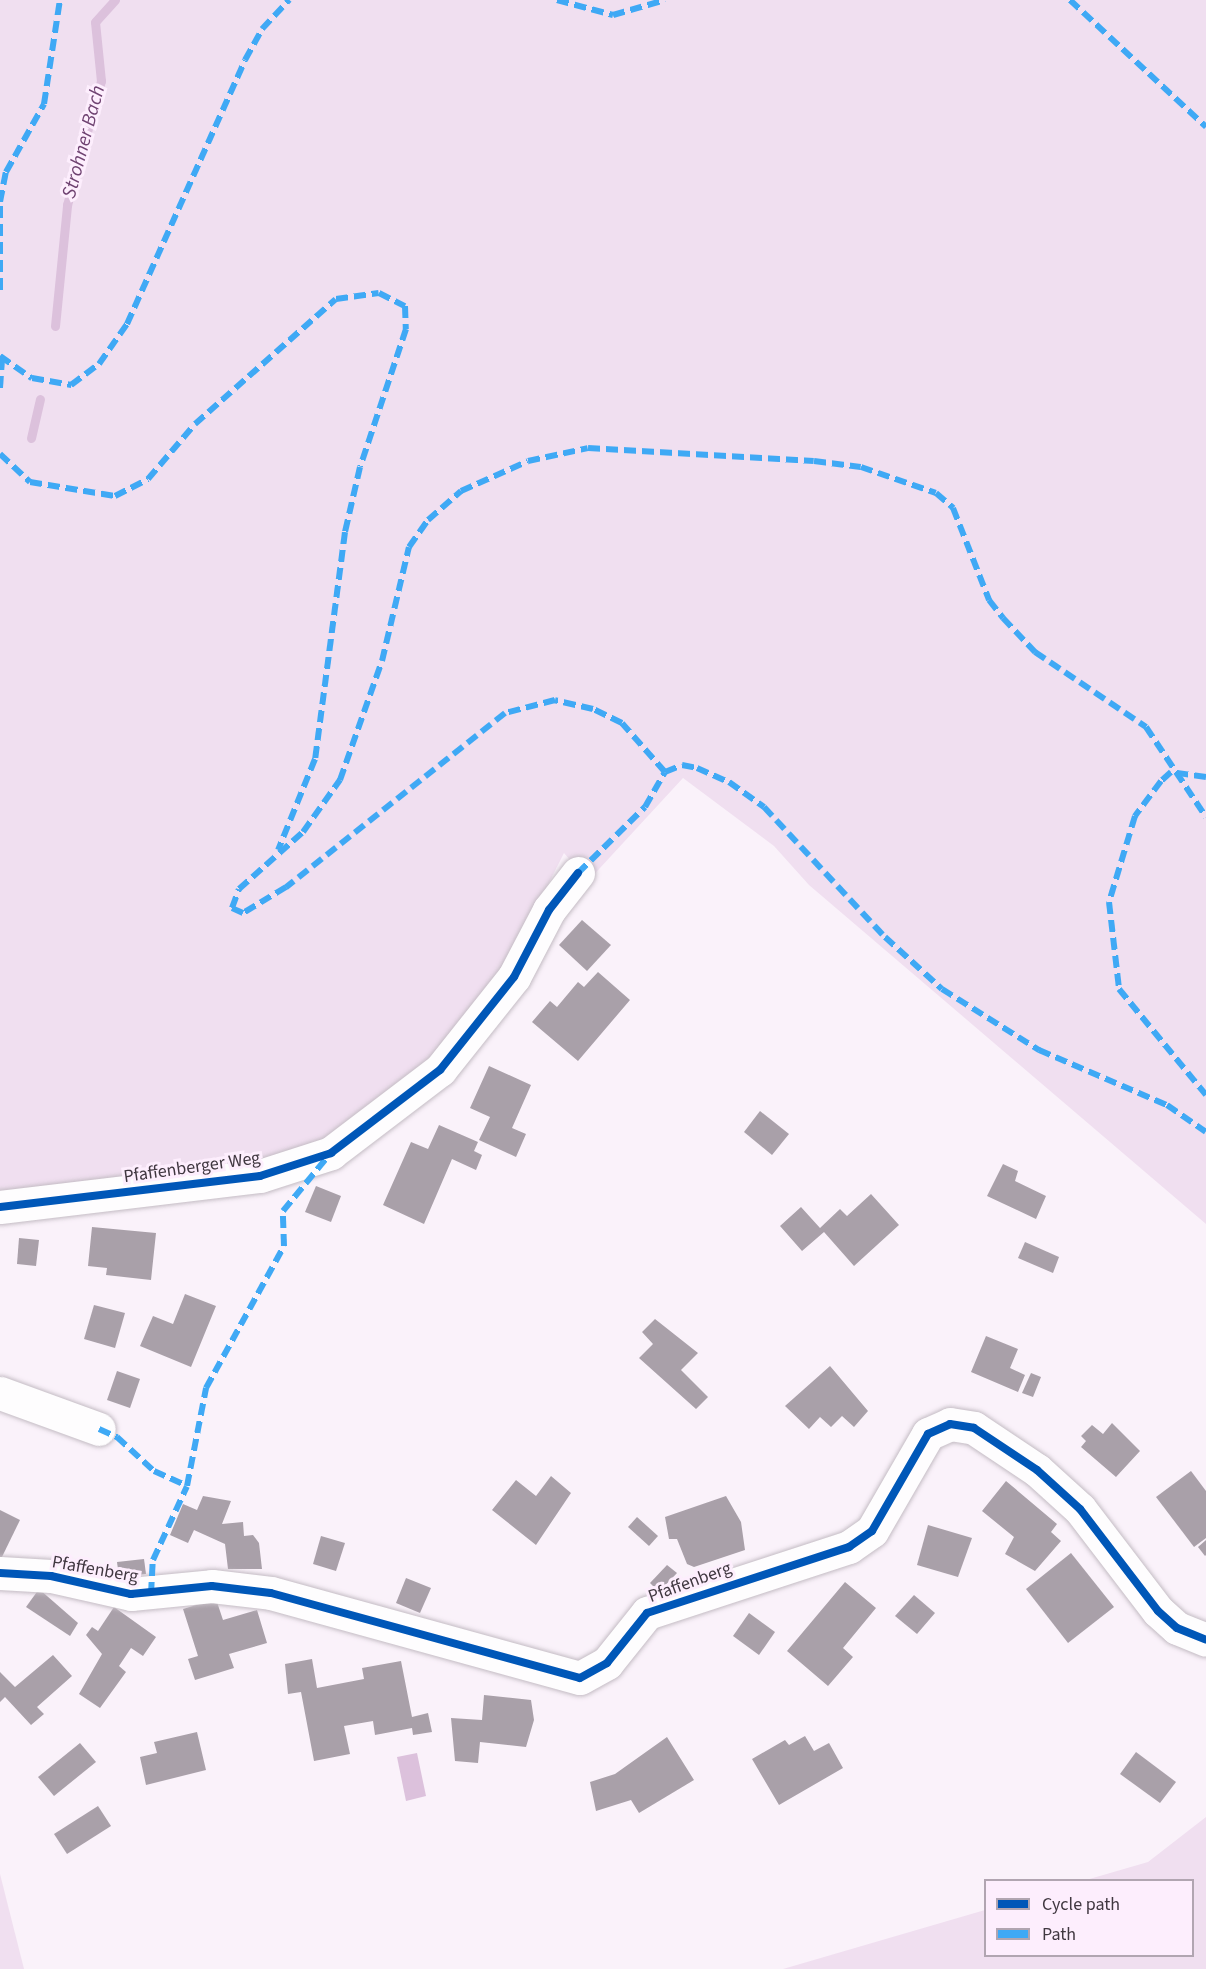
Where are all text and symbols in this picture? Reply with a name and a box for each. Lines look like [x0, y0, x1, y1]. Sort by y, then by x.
water label: Strohner Bach [57, 83, 111, 201]
street label: Pfaffenberger Weg [122, 1148, 262, 1188]
street label: Pfaffenberg [50, 1552, 140, 1588]
street label: Pfaffenberg [645, 1558, 735, 1608]
legend [984, 1879, 1194, 1957]
text: Cycle path [1042, 1892, 1120, 1917]
text: Path [1042, 1922, 1076, 1947]

